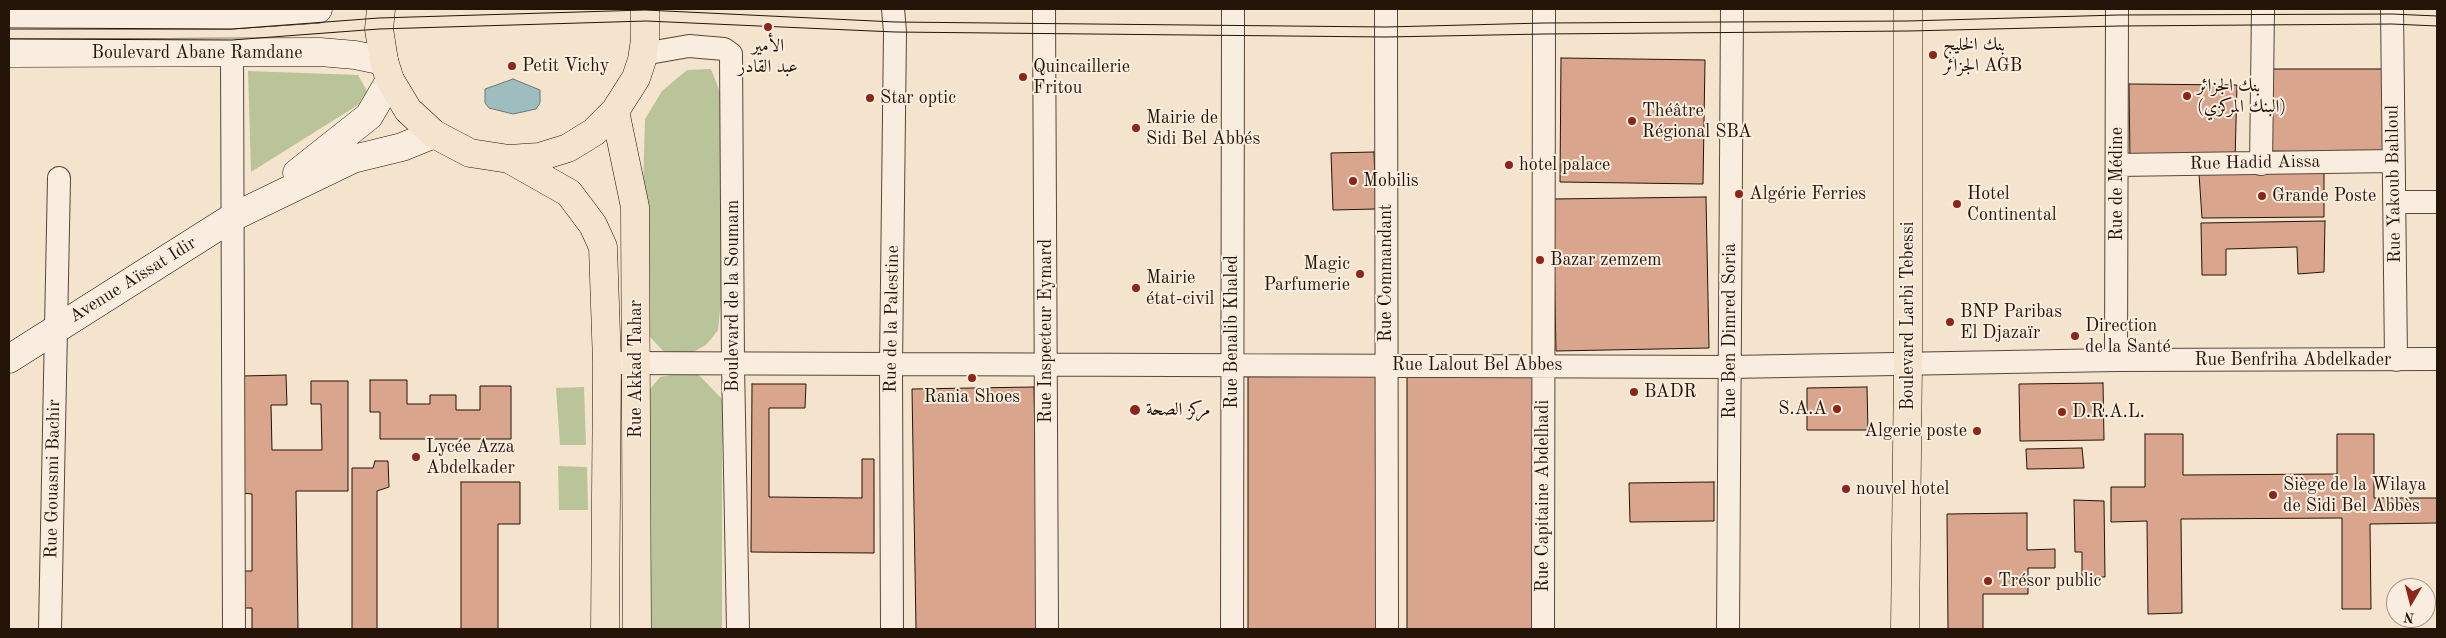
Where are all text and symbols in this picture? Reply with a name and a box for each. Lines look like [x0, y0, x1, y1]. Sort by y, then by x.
marker: الأمير عبد القادر [762, 21, 774, 33]
place label: بنك الخليج الجزائر AGB [1943, 34, 2022, 76]
place label: الأمير عبد القادر [738, 35, 798, 78]
street label: Boulevard Abane Ramdane [91, 42, 303, 64]
marker: بنك الخليج الجزائر AGB [1927, 49, 1939, 61]
place label: Petit Vichy [522, 55, 609, 77]
place label: Quincaillerie Fritou [1033, 56, 1130, 98]
marker: Petit Vichy [506, 60, 518, 72]
marker: Quincaillerie Fritou [1017, 71, 1029, 83]
place label: بنك الجزائر (البنك المركزي) [2197, 75, 2286, 118]
place label: Star optic [880, 87, 956, 109]
marker: بنك الجزائر (البنك المركزي) [2181, 90, 2193, 102]
marker: Star optic [864, 92, 876, 104]
place label: Théâtre Régional SBA [1642, 100, 1752, 142]
street label: Rue Yakoub Bahloul [2382, 105, 2406, 263]
place label: Mairie de Sidi Bel Abbés [1146, 107, 1260, 150]
marker: Théâtre Régional SBA [1626, 115, 1638, 127]
marker: Mairie de Sidi Bel Abbés [1130, 122, 1142, 134]
street label: Rue de Médine [2106, 127, 2128, 241]
street label: Rue Hadid Aissa [2189, 151, 2321, 175]
place label: hotel palace [1519, 154, 1610, 176]
marker: hotel palace [1503, 159, 1515, 171]
place label: Mobilis [1363, 170, 1419, 192]
marker: Mobilis [1347, 175, 1359, 187]
place label: Algérie Ferries [1749, 183, 1866, 205]
place label: Hotel Continental [1967, 183, 2057, 225]
place label: Grande Poste [2272, 185, 2376, 207]
marker: Algérie Ferries [1733, 188, 1745, 200]
marker: Grande Poste [2256, 190, 2268, 202]
marker: Hotel Continental [1951, 198, 1963, 210]
street label: Boulevard de la Soumam [722, 200, 744, 392]
street label: Rue Commandant [1375, 204, 1397, 342]
street label: Boulevard Larbi Tebessi [1897, 221, 1919, 411]
street label: Avenue Aïssat Idir [66, 232, 200, 328]
street label: Rue Inspecteur Eymard [1035, 239, 1057, 423]
street label: Rue Ben Dimred Soria [1719, 243, 1741, 419]
street label: Rue de la Palestine [880, 245, 904, 393]
place label: Bazar zemzem [1550, 249, 1662, 271]
place label: Magic Parfumerie [1264, 253, 1350, 296]
marker: Bazar zemzem [1534, 254, 1546, 266]
street label: Rue Benalib Khaled [1221, 255, 1243, 409]
place label: Mairie état-civil [1146, 267, 1214, 310]
marker: Magic Parfumerie [1354, 268, 1366, 280]
marker: Mairie état-civil [1130, 282, 1142, 294]
street label: Rue Akkad Tahar [625, 300, 647, 438]
place label: BNP Paribas El Djazaïr [1960, 301, 2062, 344]
place label: Direction de la Santé [2085, 315, 2171, 358]
marker: BNP Paribas El Djazaïr [1944, 316, 1956, 328]
marker: Direction de la Santé [2069, 330, 2081, 342]
street label: Rue Benfriha Abdelkader [2195, 349, 2391, 371]
street label: Rue Lalout Bel Abbes [1392, 354, 1562, 376]
marker: Rania Shoes [966, 372, 978, 384]
place label: BADR [1644, 381, 1696, 403]
place label: Rania Shoes [924, 386, 1020, 408]
marker: BADR [1628, 386, 1640, 398]
place label: S.A.A [1778, 398, 1827, 420]
street label: Rue Gouasmi Bachir [41, 399, 65, 559]
place label: مركز الصحة [1146, 399, 1210, 421]
street label: Rue Capitaine Abdelhadi [1532, 400, 1554, 592]
place label: D.R.A.L. [2072, 401, 2145, 423]
marker: مركز الصحة [1128, 403, 1142, 417]
marker: S.A.A [1831, 403, 1843, 415]
marker: D.R.A.L. [2056, 406, 2068, 418]
place label: Algerie poste [1864, 420, 1967, 442]
marker: Algerie poste [1971, 425, 1983, 437]
place label: Lycée Azza Abdelkader [426, 436, 515, 478]
marker: Lycée Azza Abdelkader [410, 451, 422, 463]
place label: Siège de la Wilaya de Sidi Bel Abbès [2283, 474, 2426, 516]
place label: nouvel hotel [1856, 478, 1949, 500]
marker: nouvel hotel [1840, 483, 1852, 495]
marker: Siège de la Wilaya de Sidi Bel Abbès [2267, 489, 2279, 501]
place label: Trésor public [1998, 570, 2101, 592]
marker: Trésor public [1982, 575, 1994, 587]
north arrow [2386, 578, 2436, 628]
text: N [2403, 609, 2415, 625]

